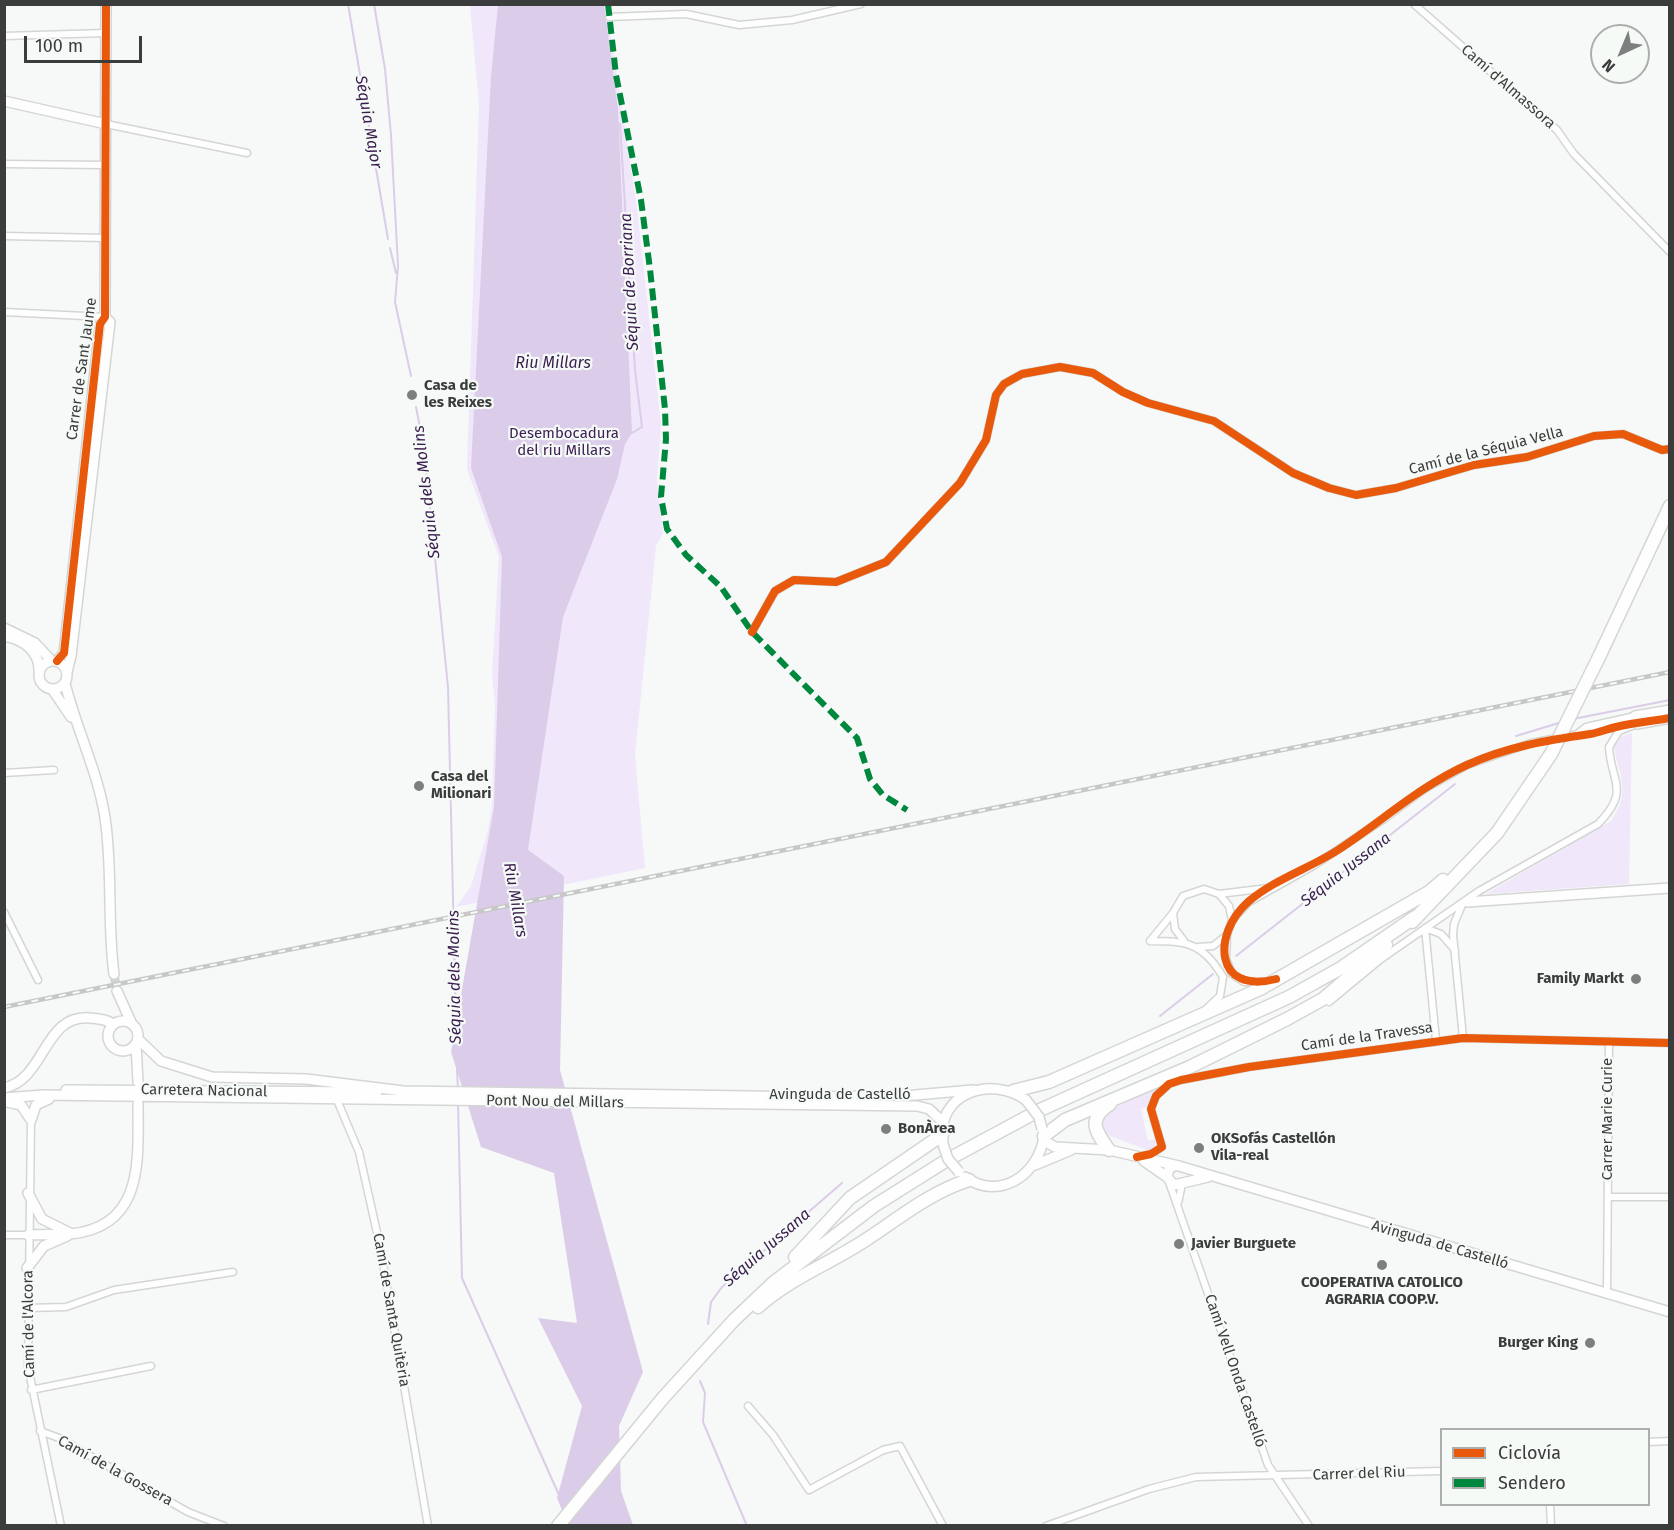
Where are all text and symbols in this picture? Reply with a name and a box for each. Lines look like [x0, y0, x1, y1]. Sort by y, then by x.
scale bar [27, 24, 146, 62]
north arrow [1590, 24, 1650, 84]
text: 100 m [35, 35, 83, 57]
street label: Camí d'Almassora [1457, 41, 1559, 133]
text: N [1598, 55, 1619, 76]
water label: Séquia Major [350, 74, 386, 170]
water label: Séquia de Borriana [617, 213, 643, 351]
street label: Carrer de Sant Jaume [63, 297, 101, 441]
water label: Riu Millars [515, 354, 591, 374]
place label: Casa de les Reixes [424, 377, 492, 412]
marker: Casa de les Reixes [405, 388, 419, 402]
street label: Camí de la Séquia Vella [1407, 423, 1565, 479]
water label: Séquia dels Molins [409, 424, 445, 560]
park label: Desembocadura del riu Millars [509, 425, 619, 460]
place label: Casa del Milionari [431, 768, 492, 803]
marker: Casa del Milionari [412, 779, 426, 793]
water label: Séquia Jussana [1297, 829, 1395, 911]
water label: Riu Millars [499, 861, 531, 939]
water label: Séquia dels Molins [444, 910, 466, 1044]
place label: Family Markt [1537, 970, 1624, 988]
marker: Family Markt [1629, 972, 1643, 986]
street label: Camí de la Travessa [1300, 1019, 1434, 1055]
street label: Carrer Marie Curie [1599, 1058, 1617, 1180]
street label: Carretera Nacional [141, 1081, 267, 1101]
street label: Avinguda de Castelló [769, 1086, 911, 1104]
street label: Pont Nou del Millars [486, 1092, 624, 1112]
place label: BonÀrea [898, 1120, 955, 1138]
marker: BonÀrea [879, 1122, 893, 1136]
place label: OKSofás Castellón Vila-real [1211, 1130, 1336, 1165]
marker: OKSofás Castellón Vila-real [1192, 1141, 1206, 1155]
water label: Séquia Jussana [720, 1205, 814, 1291]
street label: Avinguda de Castelló [1369, 1217, 1511, 1273]
street label: Camí de Santa Quitèria [369, 1232, 413, 1388]
place label: Javier Burguete [1191, 1235, 1296, 1253]
marker: Javier Burguete [1172, 1237, 1186, 1251]
marker: COOPERATIVA CATOLICO AGRARIA COOP.V. [1375, 1258, 1389, 1272]
street label: Camí de l'Alcora [19, 1270, 39, 1378]
place label: COOPERATIVA CATOLICO AGRARIA COOP.V. [1301, 1274, 1463, 1309]
street label: Camí Vell Onda Castelló [1200, 1292, 1270, 1450]
place label: Burger King [1498, 1334, 1578, 1352]
marker: Burger King [1583, 1336, 1597, 1350]
legend [1440, 1428, 1650, 1506]
street label: Camí de la Gossera [54, 1432, 176, 1510]
text: Ciclovía [1498, 1442, 1561, 1464]
street label: Carrer del Riu [1312, 1463, 1406, 1485]
text: Sendero [1498, 1472, 1566, 1494]

